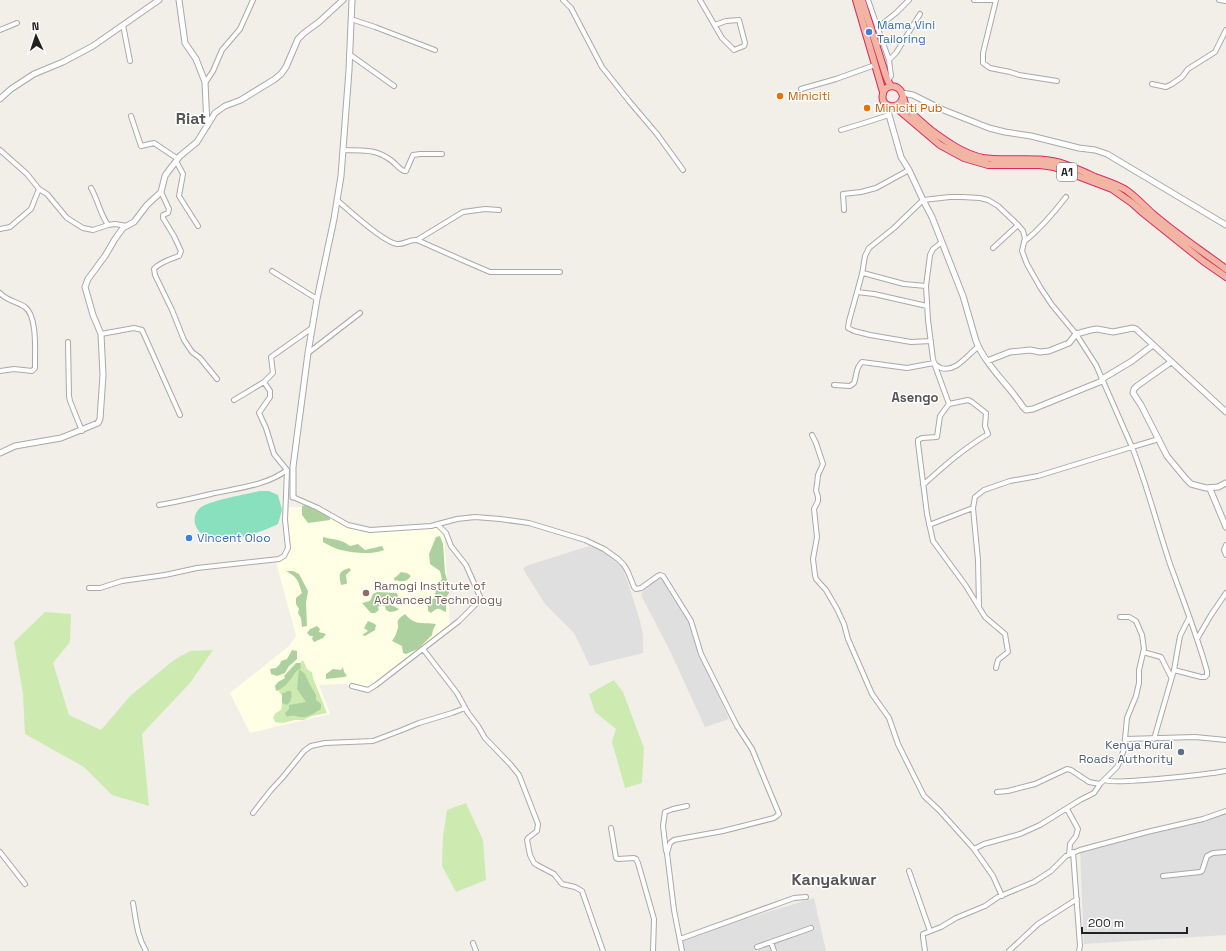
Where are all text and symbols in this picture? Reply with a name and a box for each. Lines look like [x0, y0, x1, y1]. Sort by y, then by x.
north arrow [16, 16, 56, 56]
place label: Mama Vini Tailoring [877, 17, 935, 47]
text: N [31, 19, 40, 33]
marker: Mama Vini Tailoring [864, 27, 874, 37]
place label: Miniciti [788, 88, 830, 104]
marker: Miniciti [775, 91, 785, 101]
place label: Miniciti Pub [875, 100, 943, 116]
marker: Miniciti Pub [862, 103, 872, 113]
district label: Riat [176, 108, 206, 129]
road number: A1 [1057, 163, 1077, 181]
district label: Asengo [892, 389, 938, 406]
place label: Vincent Oloo [197, 530, 271, 546]
marker: Vincent Oloo [184, 533, 194, 543]
place label: Ramogi Institute of Advanced Technology [374, 578, 502, 608]
marker: Ramogi Institute of Advanced Technology [361, 588, 371, 598]
place label: Kenya Rural Roads Authority [1079, 737, 1173, 767]
marker: Kenya Rural Roads Authority [1176, 747, 1186, 757]
district label: Kanyakwar [791, 869, 877, 890]
scale bar [1082, 909, 1187, 935]
text: 200 m [1088, 915, 1124, 931]

